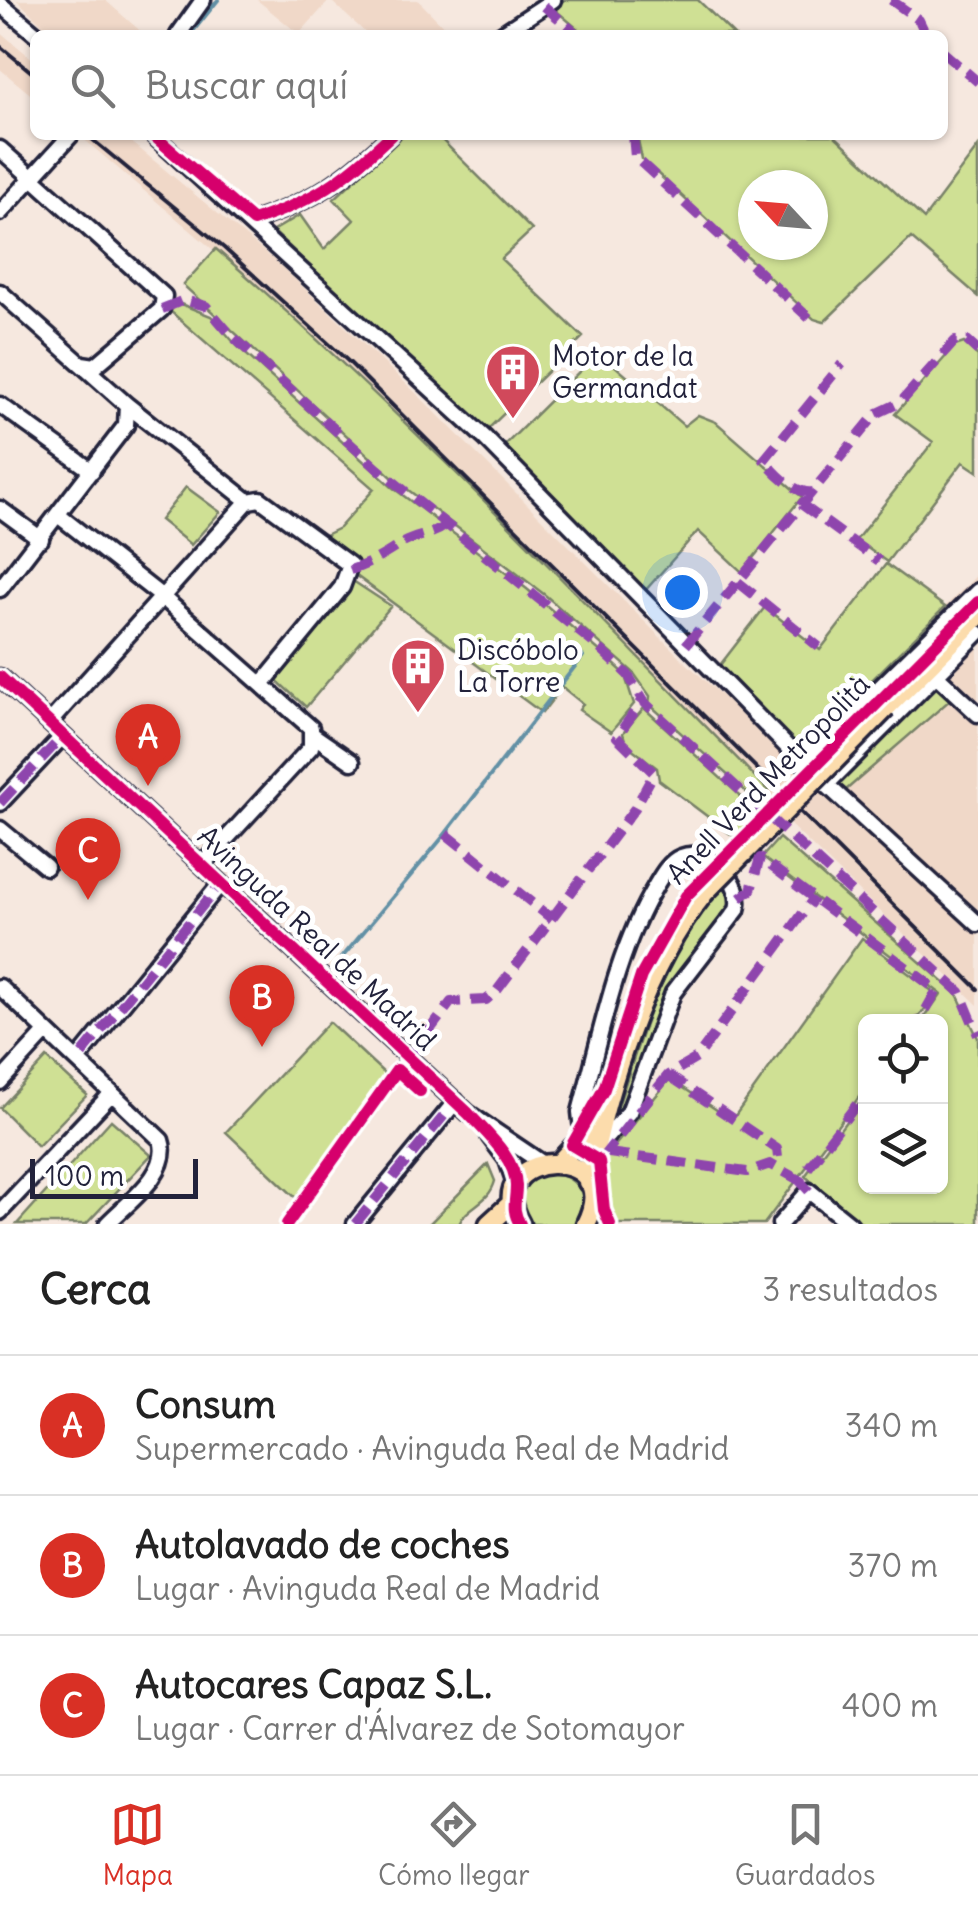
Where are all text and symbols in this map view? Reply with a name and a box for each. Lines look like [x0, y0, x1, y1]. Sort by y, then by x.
search box [30, 30, 948, 140]
icon: search [65, 58, 120, 113]
text: Buscar aquí [145, 62, 348, 109]
north arrow [738, 170, 828, 260]
place label: Motor de la Germandat [552, 338, 697, 406]
building icon: Motor de la Germandat [483, 342, 543, 421]
your location [657, 567, 708, 618]
place label: Discóbolo La Torre [457, 632, 579, 700]
building icon: Discóbolo La Torre [388, 636, 448, 715]
street label: Anell Verd Metropolità [659, 667, 877, 891]
pin: A [116, 704, 180, 786]
pin: C [56, 818, 120, 900]
street label: Avinguda Real de Madrid [190, 818, 444, 1058]
pin: B [230, 964, 294, 1047]
map controls [858, 1014, 948, 1194]
button: locate [858, 1014, 948, 1104]
button: layers [858, 1104, 948, 1194]
scale bar [30, 1154, 198, 1198]
text: 100 m [45, 1158, 124, 1194]
text: Cerca [40, 1263, 151, 1315]
text: 3 resultados [762, 1269, 938, 1310]
text: Consum [135, 1381, 276, 1428]
text: A [62, 1405, 83, 1446]
text: 340 m [845, 1405, 938, 1446]
text: Supermercado · Avinguda Real de Madrid [135, 1428, 729, 1469]
text: Autolavado de coches [135, 1521, 510, 1568]
text: B [62, 1545, 83, 1586]
text: 370 m [847, 1545, 938, 1586]
text: Lugar · Avinguda Real de Madrid [135, 1568, 600, 1609]
text: Autocares Capaz S.L. [135, 1661, 492, 1708]
text: C [62, 1685, 83, 1726]
text: 400 m [842, 1685, 938, 1726]
text: Lugar · Carrer d'Álvarez de Sotomayor [135, 1708, 685, 1749]
tab: Mapa [103, 1797, 173, 1893]
tab: Cómo llegar [378, 1797, 530, 1893]
tab: Guardados [735, 1797, 875, 1893]

